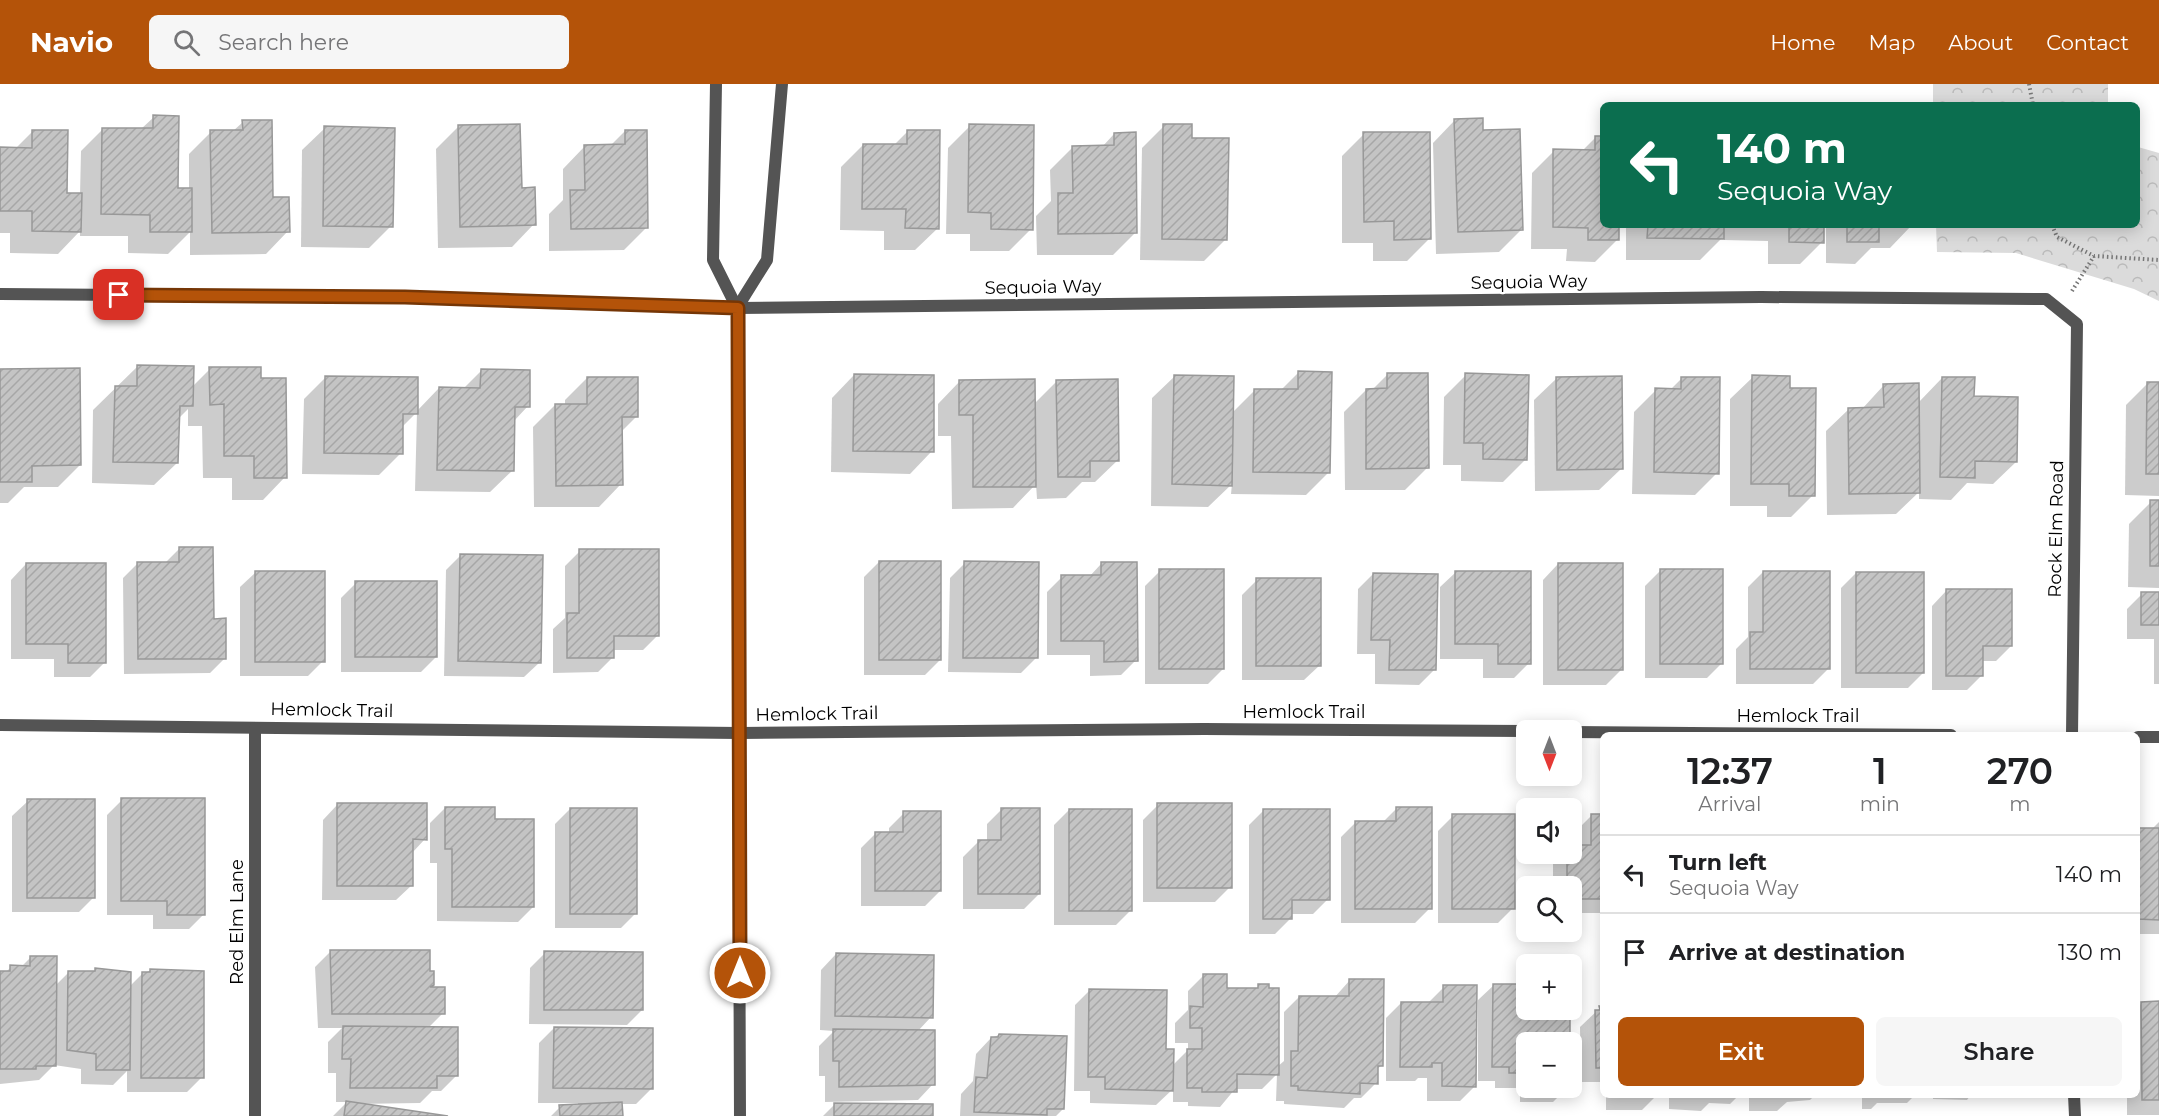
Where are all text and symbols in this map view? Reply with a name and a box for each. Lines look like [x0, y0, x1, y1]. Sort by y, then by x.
search box [149, 15, 569, 69]
text: Navio [30, 25, 113, 59]
icon: search [170, 26, 203, 59]
text: Search here [218, 29, 349, 56]
text: Home [1770, 30, 1835, 55]
text: Map [1868, 30, 1915, 55]
text: About [1948, 30, 2013, 55]
text: Contact [2046, 30, 2129, 55]
text: 140 m [1717, 122, 1847, 174]
icon: left [1618, 126, 1696, 204]
text: Sequoia Way [1717, 174, 1892, 207]
pin [93, 269, 144, 320]
street label: Sequoia Way [1470, 270, 1588, 294]
street label: Sequoia Way [984, 275, 1102, 299]
icon: arrive [102, 278, 135, 311]
street label: Rock Elm Road [2044, 460, 2068, 598]
street label: Hemlock Trail [270, 698, 394, 722]
street label: Hemlock Trail [1242, 701, 1366, 723]
street label: Hemlock Trail [755, 702, 879, 726]
street label: Hemlock Trail [1736, 705, 1860, 727]
north arrow [1516, 720, 1582, 786]
map controls [1516, 720, 1582, 1098]
text: 12:37 [1687, 749, 1773, 793]
text: 1 [1873, 749, 1887, 793]
text: 270 [1987, 749, 2053, 793]
text: Arrival [1698, 792, 1761, 816]
text: min [1860, 792, 1900, 816]
text: m [2009, 792, 2031, 816]
button: sound [1516, 798, 1582, 864]
text: Turn left [1669, 849, 1767, 876]
icon: left [1618, 858, 1651, 891]
street label: Red Elm Lane [226, 859, 248, 985]
text: 140 m [2056, 861, 2122, 888]
button: search [1516, 876, 1582, 942]
text: Sequoia Way [1669, 876, 1799, 900]
icon: arrive [1618, 936, 1651, 969]
text: Arrive at destination [1669, 939, 1905, 966]
text: 130 m [2058, 939, 2122, 966]
position arrow [708, 941, 772, 1005]
button: + [1516, 954, 1582, 1020]
button: Exit [1618, 1017, 1864, 1086]
button: Share [1876, 1017, 2122, 1086]
button: − [1516, 1032, 1582, 1098]

